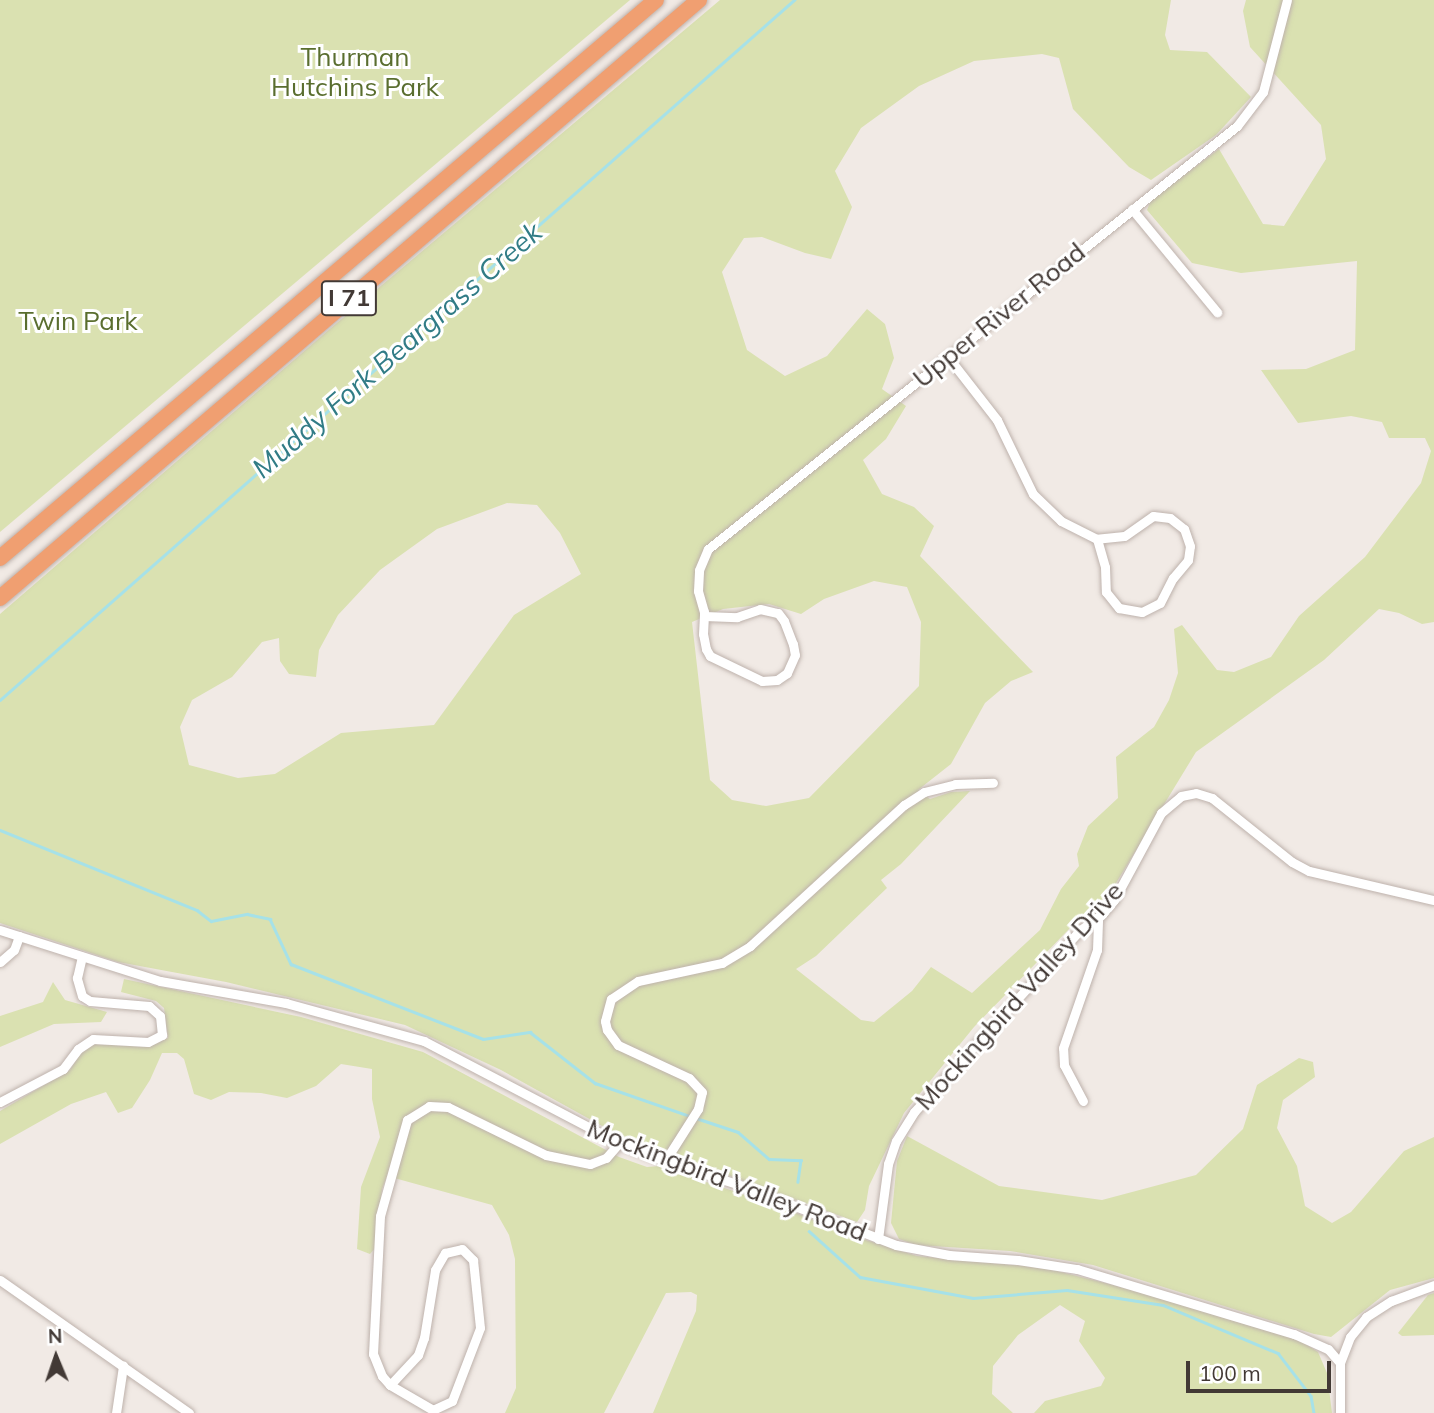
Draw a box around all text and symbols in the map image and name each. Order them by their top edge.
park label: Thurman Hutchins Park [271,41,439,102]
water label: Muddy Fork Beargrass Creek [245,215,549,485]
street label: Upper River Road [907,236,1091,394]
road number: I 71 [319,278,379,318]
park label: Twin Park [18,305,138,337]
street label: Mockingbird Valley Drive [908,876,1130,1116]
street label: Mockingbird Valley Road [583,1112,871,1248]
north arrow [21,1322,91,1392]
text: N [48,1324,63,1348]
scale bar [1189,1346,1334,1390]
text: 100 m [1199,1360,1261,1386]

